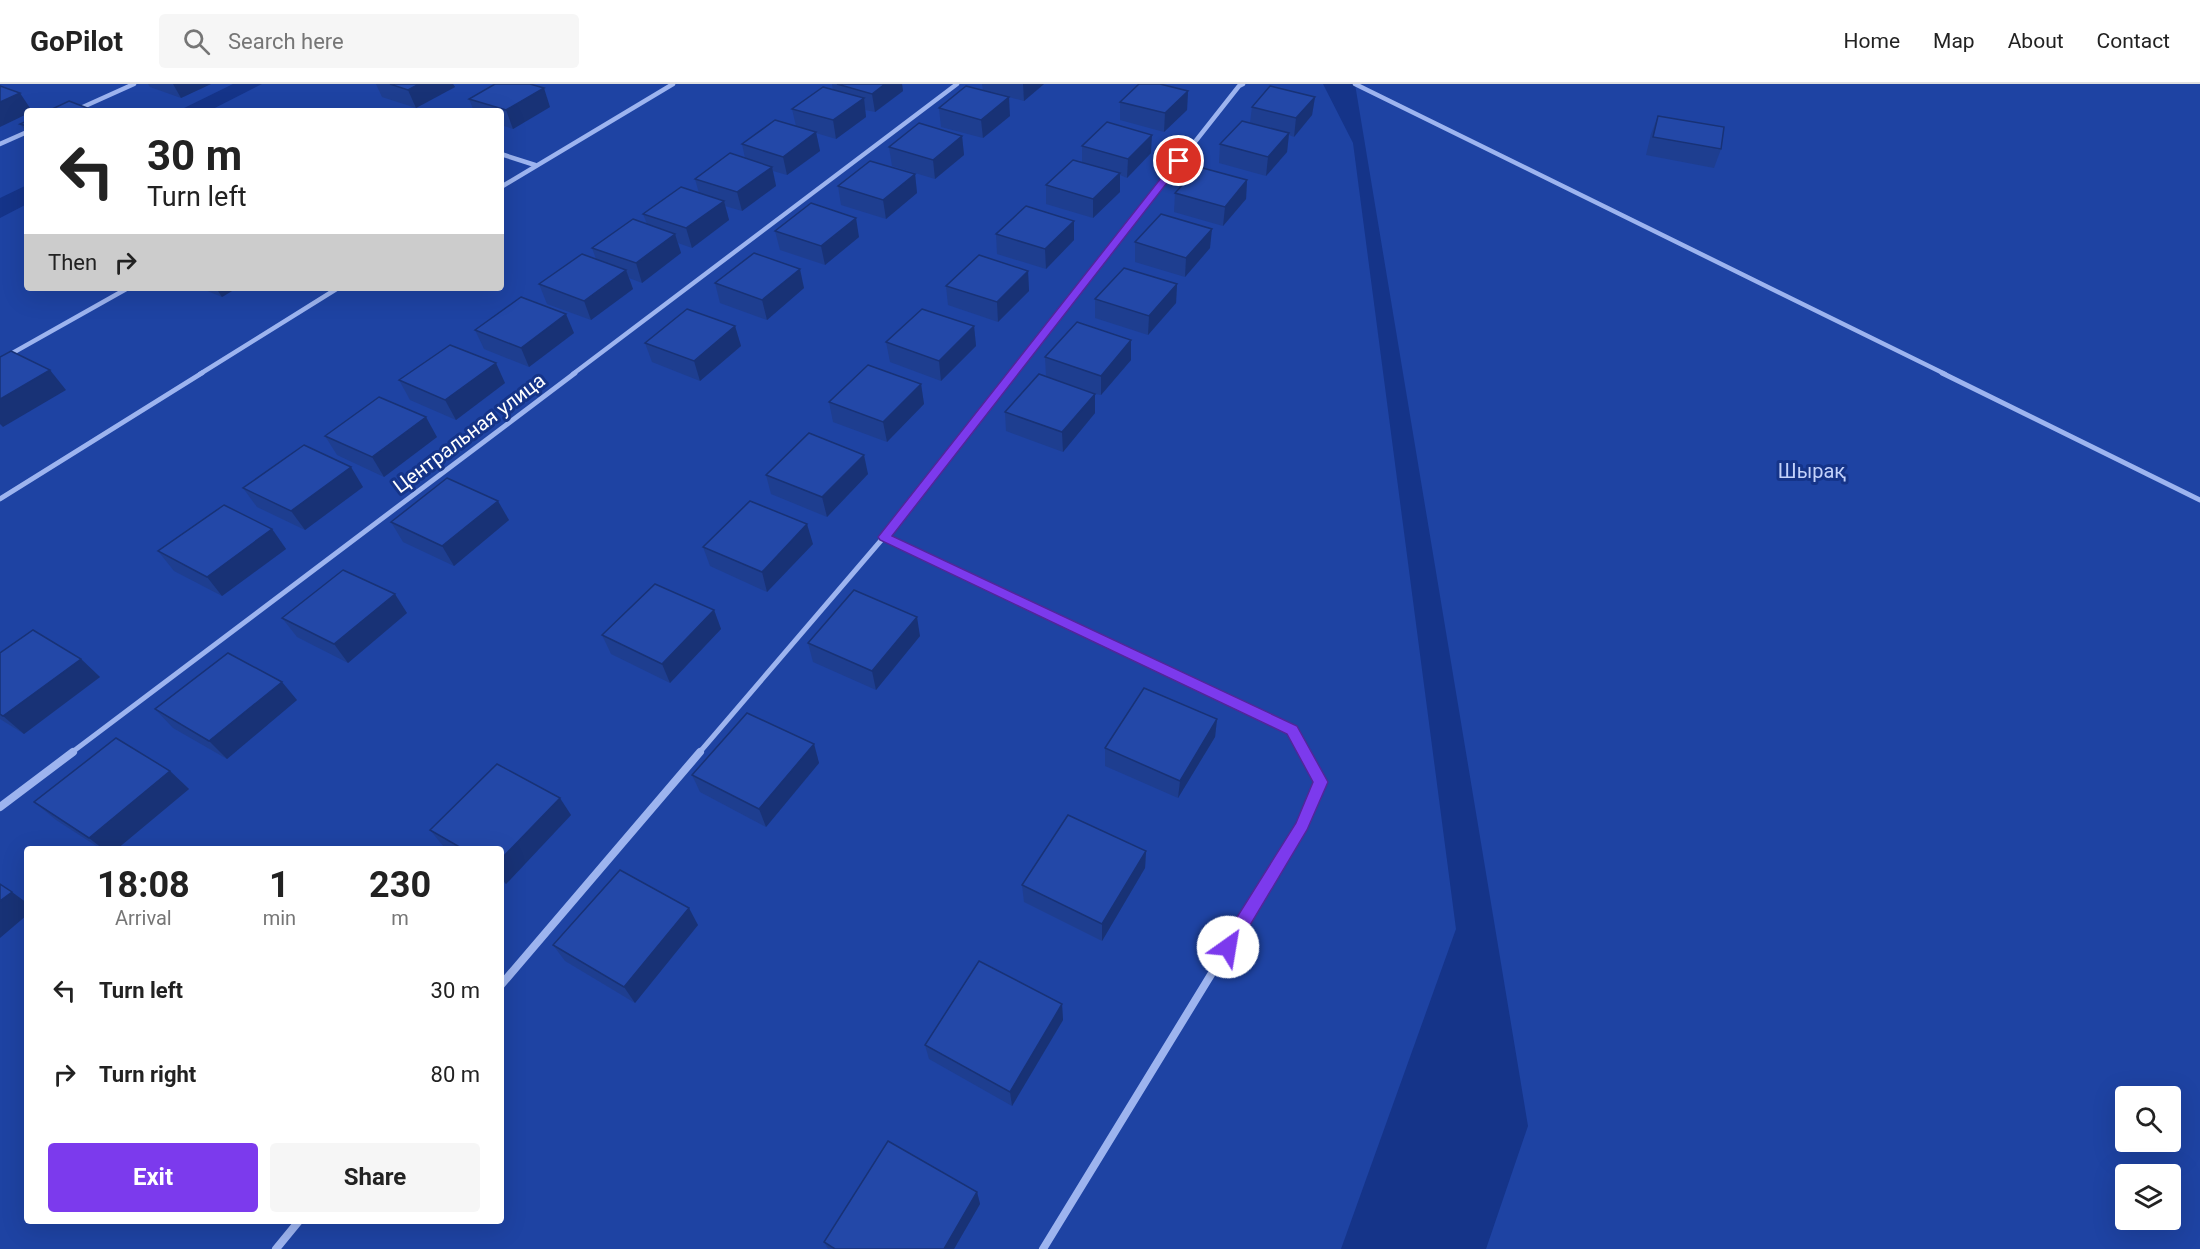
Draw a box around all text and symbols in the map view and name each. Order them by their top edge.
search box [159,14,579,68]
text: GoPilot [30,25,123,58]
icon: search [180,25,213,58]
text: Search here [228,29,344,54]
text: Home [1844,29,1900,53]
text: Map [1933,29,1975,53]
text: About [2008,29,2064,53]
text: Contact [2097,29,2170,53]
text: 30 m [147,131,242,180]
icon: left [48,132,126,210]
pin [1153,135,1204,186]
icon: arrive [1162,144,1195,177]
text: Turn left [147,181,247,213]
icon: right [109,246,142,279]
text: Then [48,250,97,275]
street label: Центральная улица [388,368,550,498]
park label: Шырақ [1778,459,1846,483]
text: 18:08 [97,864,190,906]
text: 1 [269,864,290,906]
text: 230 [369,864,431,906]
text: Arrival [115,906,172,930]
text: min [263,906,296,930]
text: m [391,906,409,930]
position arrow [1196,915,1260,979]
icon: left [48,974,81,1007]
text: Turn left [99,978,183,1003]
text: 30 m [431,978,480,1003]
icon: right [48,1058,81,1091]
text: Turn right [99,1062,196,1087]
text: 80 m [431,1062,480,1087]
map controls [2115,1086,2181,1230]
button: search [2115,1086,2181,1152]
button: Exit [48,1143,258,1212]
button: Share [270,1143,480,1212]
button: layers [2115,1164,2181,1230]

